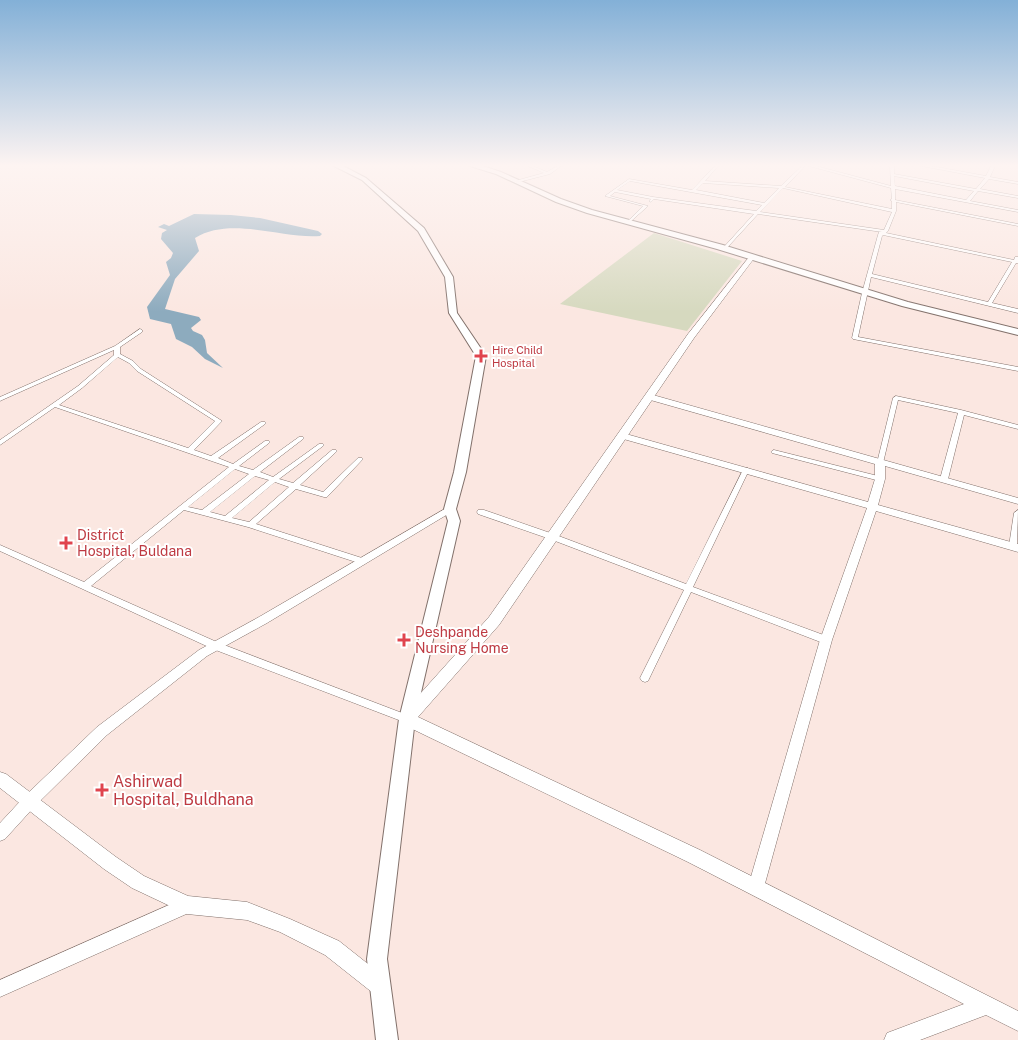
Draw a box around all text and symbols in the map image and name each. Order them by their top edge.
place label: Hire Child Hospital [492,344,543,369]
marker: Hire Child Hospital [474,349,488,363]
place label: District Hospital, Buldana [77,527,192,559]
marker: District Hospital, Buldana [59,536,73,550]
place label: Deshpande Nursing Home [415,624,509,656]
marker: Deshpande Nursing Home [397,633,411,647]
place label: Ashirwad Hospital, Buldhana [113,772,254,809]
marker: Ashirwad Hospital, Buldhana [95,783,109,797]

